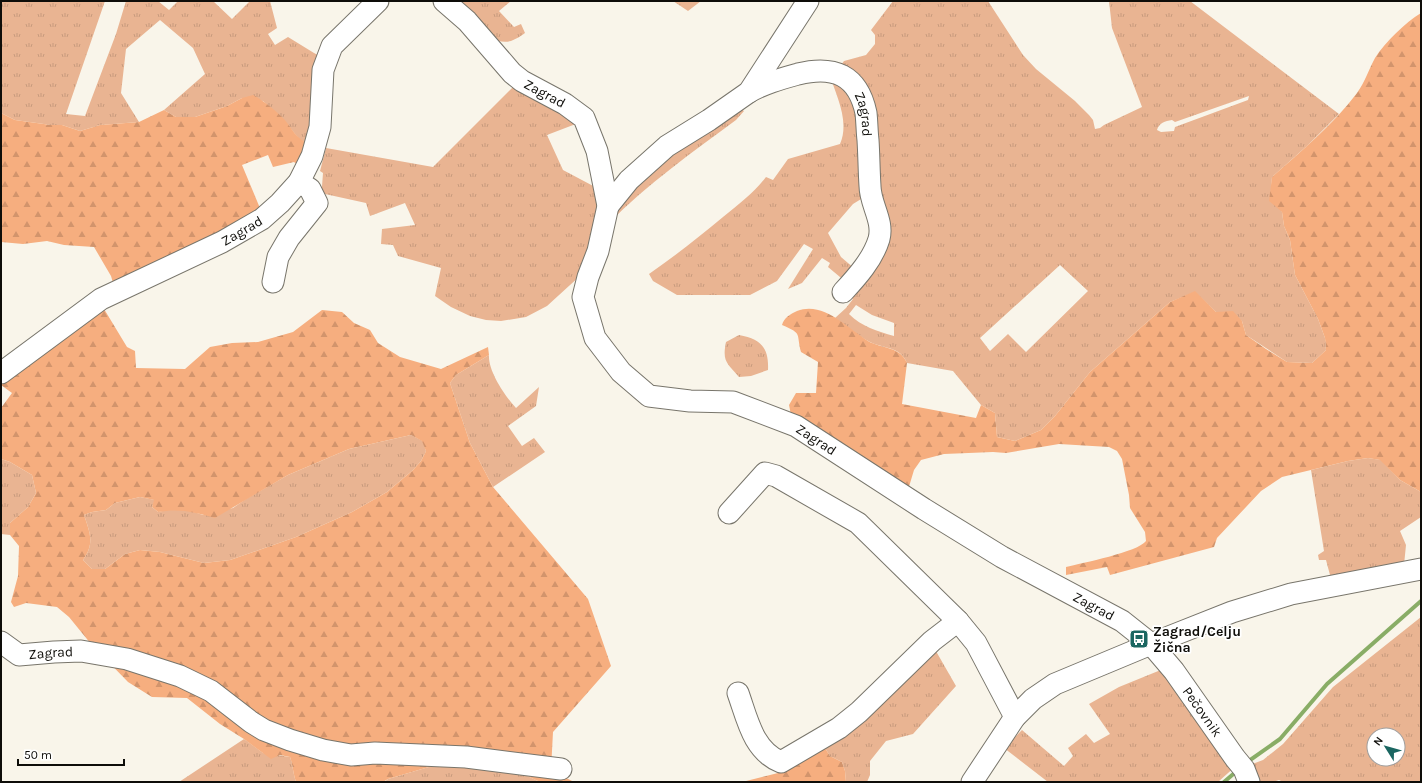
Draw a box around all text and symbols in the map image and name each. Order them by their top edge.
street label: Zagrad [521,75,569,111]
street label: Zagrad [851,89,876,137]
street label: Zagrad [218,212,266,249]
street label: Zagrad [793,420,840,459]
street label: Zagrad [1070,588,1118,624]
place label: Zagrad/Celju Žična [1153,623,1241,656]
bus stop icon: Zagrad/Celju Žična [1128,628,1150,650]
street label: Zagrad [28,643,73,663]
street label: Pečovnik [1179,683,1226,740]
north arrow [1366,727,1406,767]
text: N [1371,734,1386,748]
scale bar [18,741,124,767]
text: 50 m [24,748,52,762]

